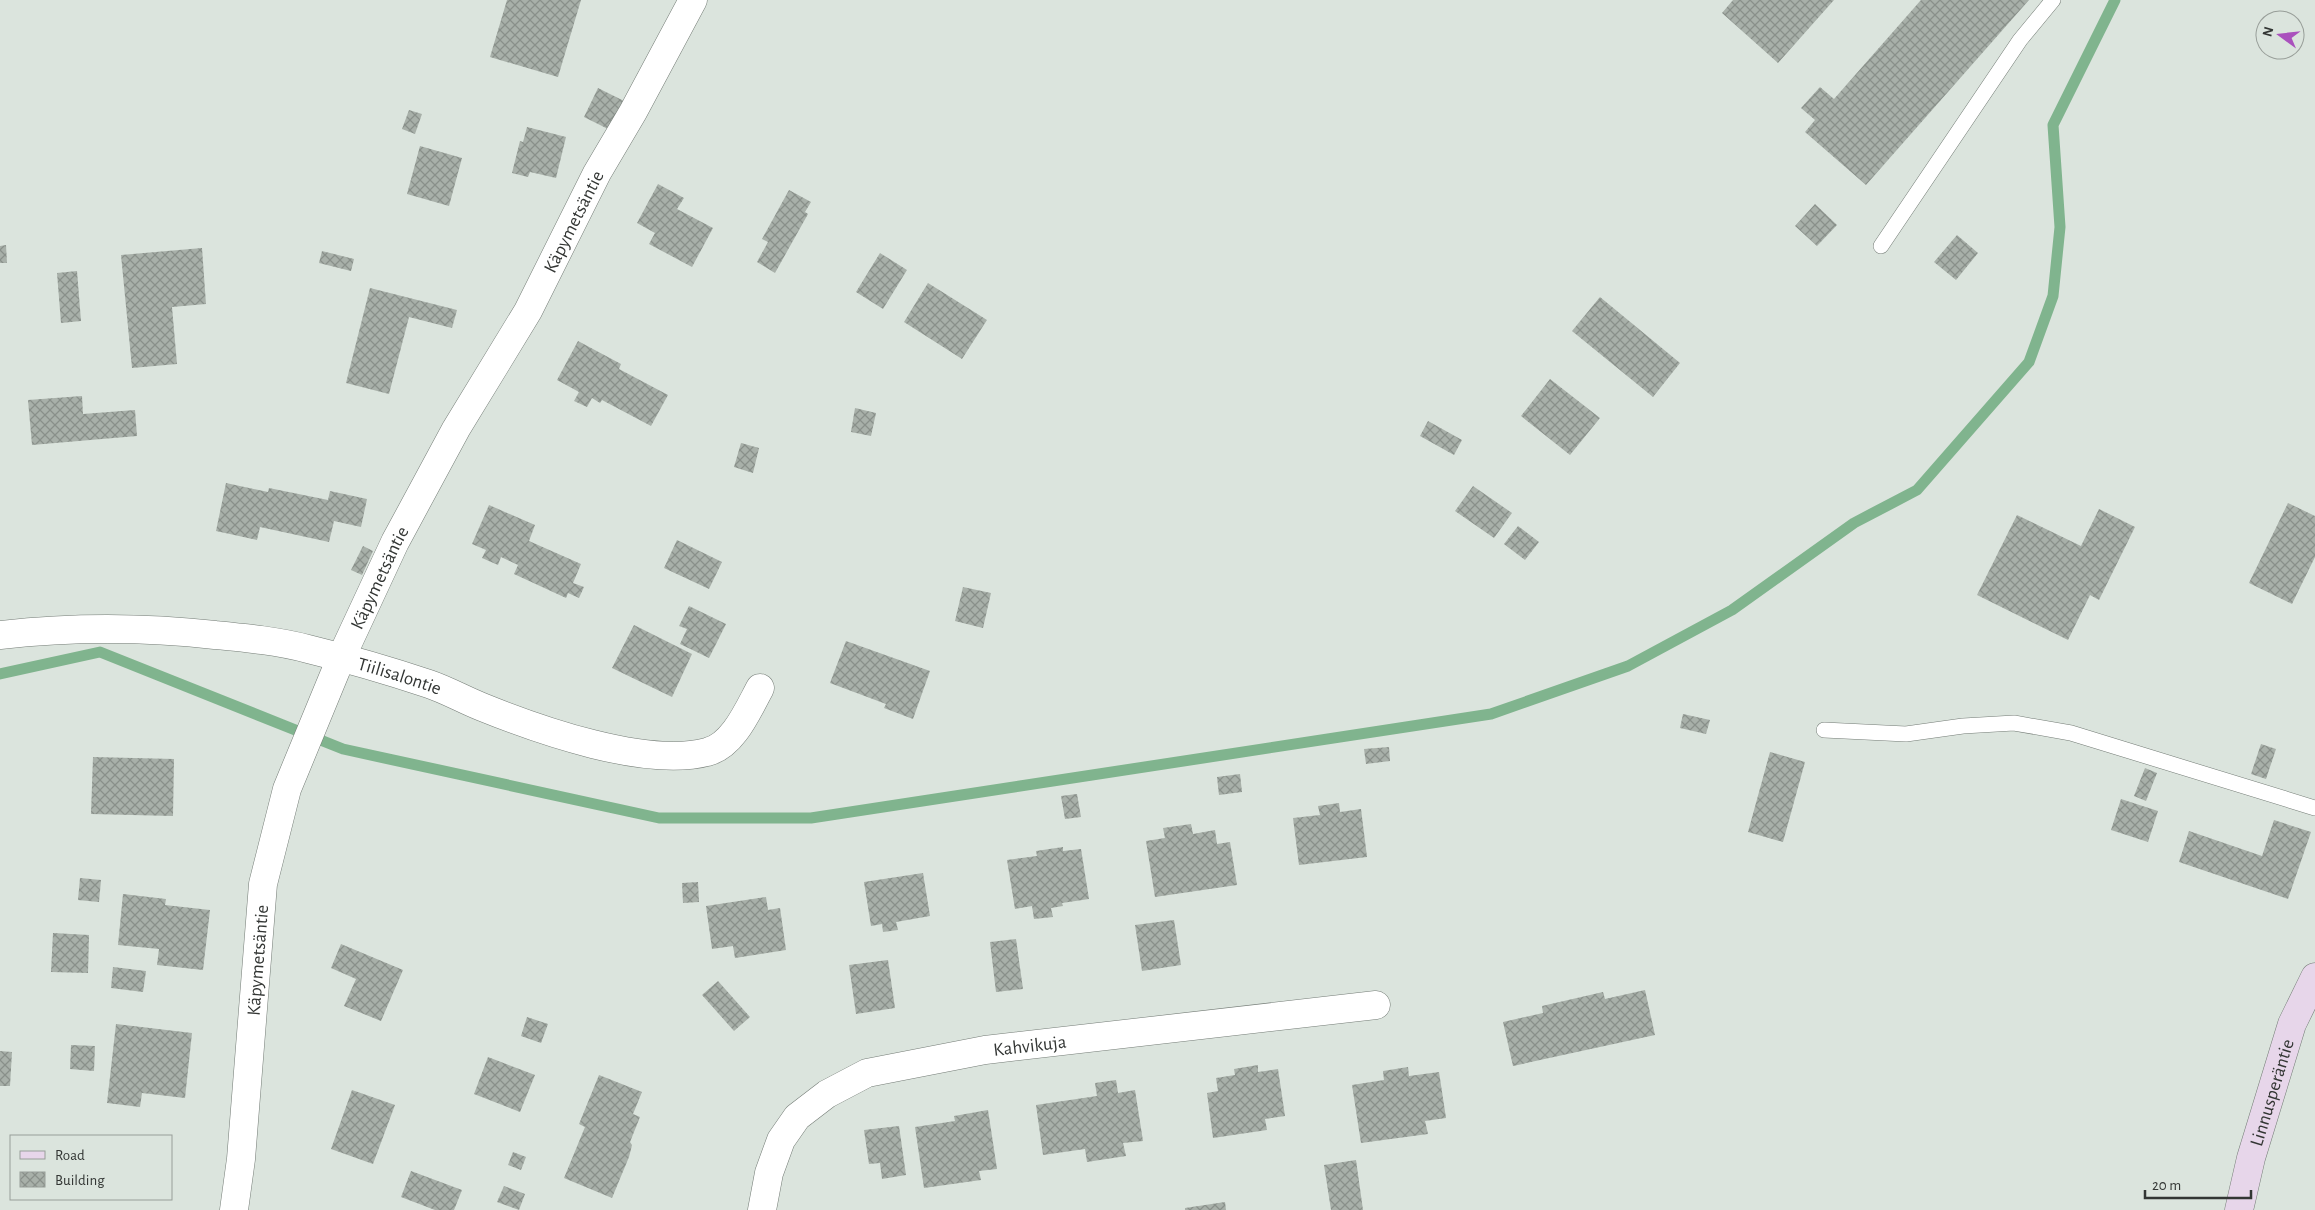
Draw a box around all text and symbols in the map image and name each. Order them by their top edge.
north arrow [2255,10,2305,60]
text: N [2260,25,2276,38]
street label: Käpymetsäntie [541,168,608,276]
street label: Käpymetsäntie [348,523,413,632]
street label: Tiilisalontie [355,655,444,699]
street label: Käpymetsäntie [244,904,272,1017]
street label: Kahvikuja [992,1033,1068,1060]
street label: Linnusperäntie [2247,1037,2298,1149]
legend [10,1135,172,1200]
text: Road [55,1148,85,1163]
scale bar [2145,1168,2251,1200]
text: Building [55,1173,105,1188]
text: 20 m [2152,1178,2181,1193]

